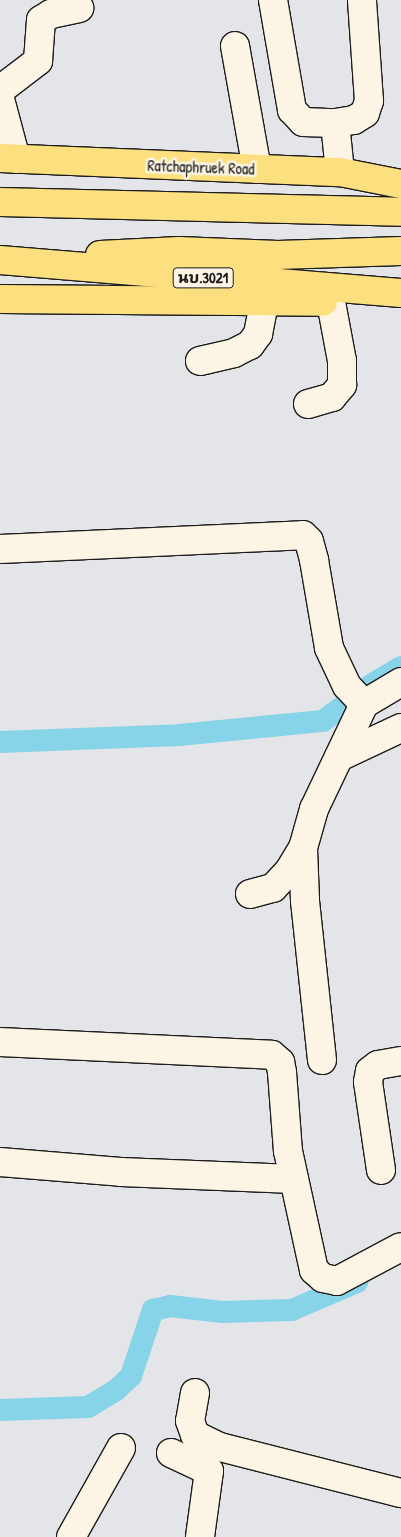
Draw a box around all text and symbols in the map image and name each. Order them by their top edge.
street label: Ratchaphruek Road [147,156,255,178]
road number: นบ.3021 [172,266,234,290]

